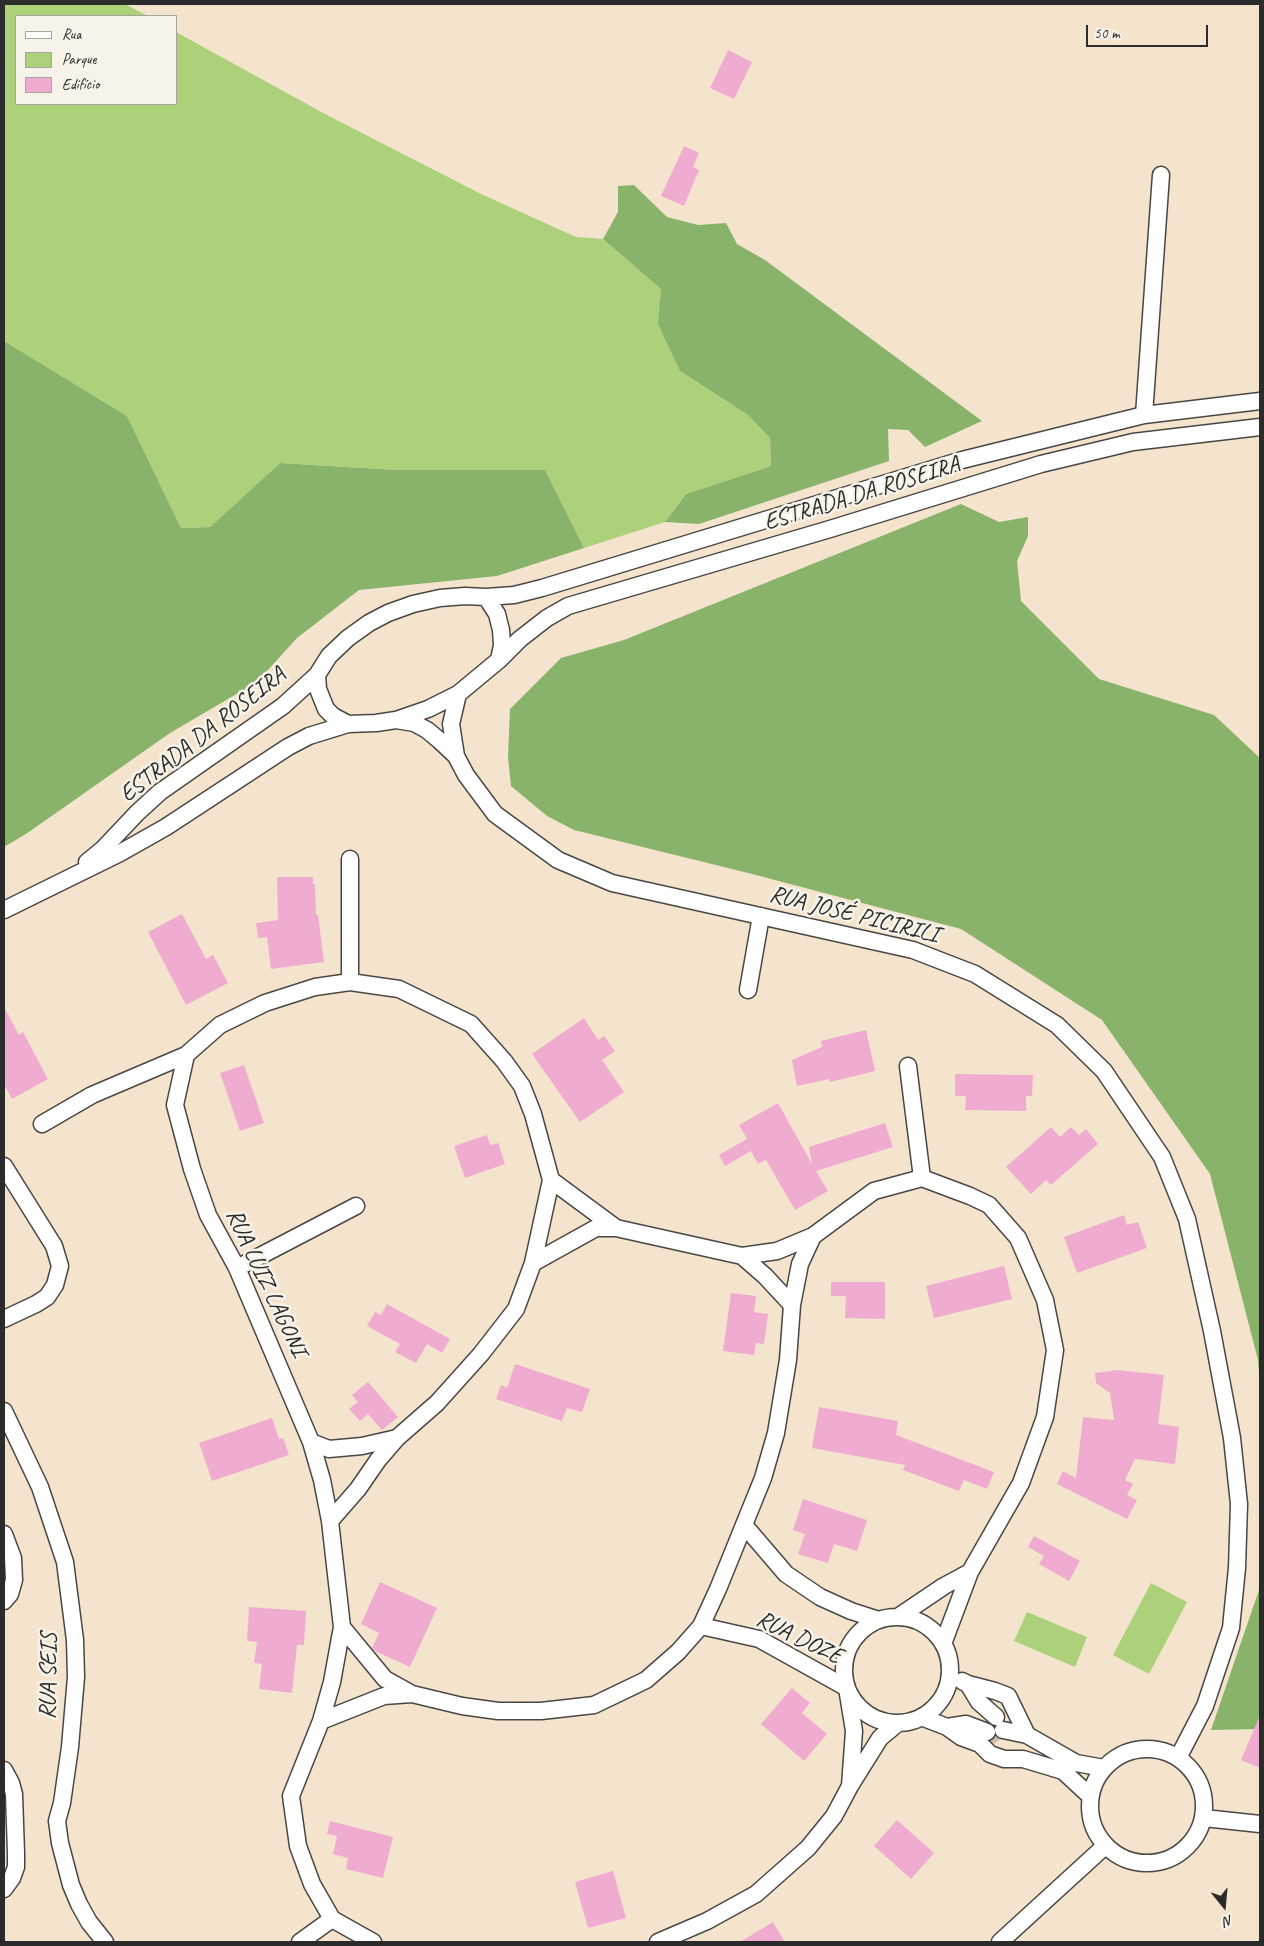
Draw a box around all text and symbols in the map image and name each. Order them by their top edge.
legend [15,15,178,105]
scale bar [1089,15,1212,47]
text: 50 m [1094,24,1120,43]
text: Rua [62,25,81,44]
text: Parque [62,50,96,69]
text: Edifício [62,75,99,94]
street label: ESTRADA DA ROSEIRA [761,451,963,537]
street label: ESTRADA DA ROSEIRA [114,661,292,809]
street label: RUA JOSÉ PICIRILI [766,880,942,950]
street label: RUA LUIZ LAGONI [219,1205,313,1361]
street label: RUA DOZE [751,1605,847,1671]
street label: RUA SEIS [34,1632,64,1720]
north arrow [1199,1881,1249,1931]
text: N [1222,1911,1235,1930]

